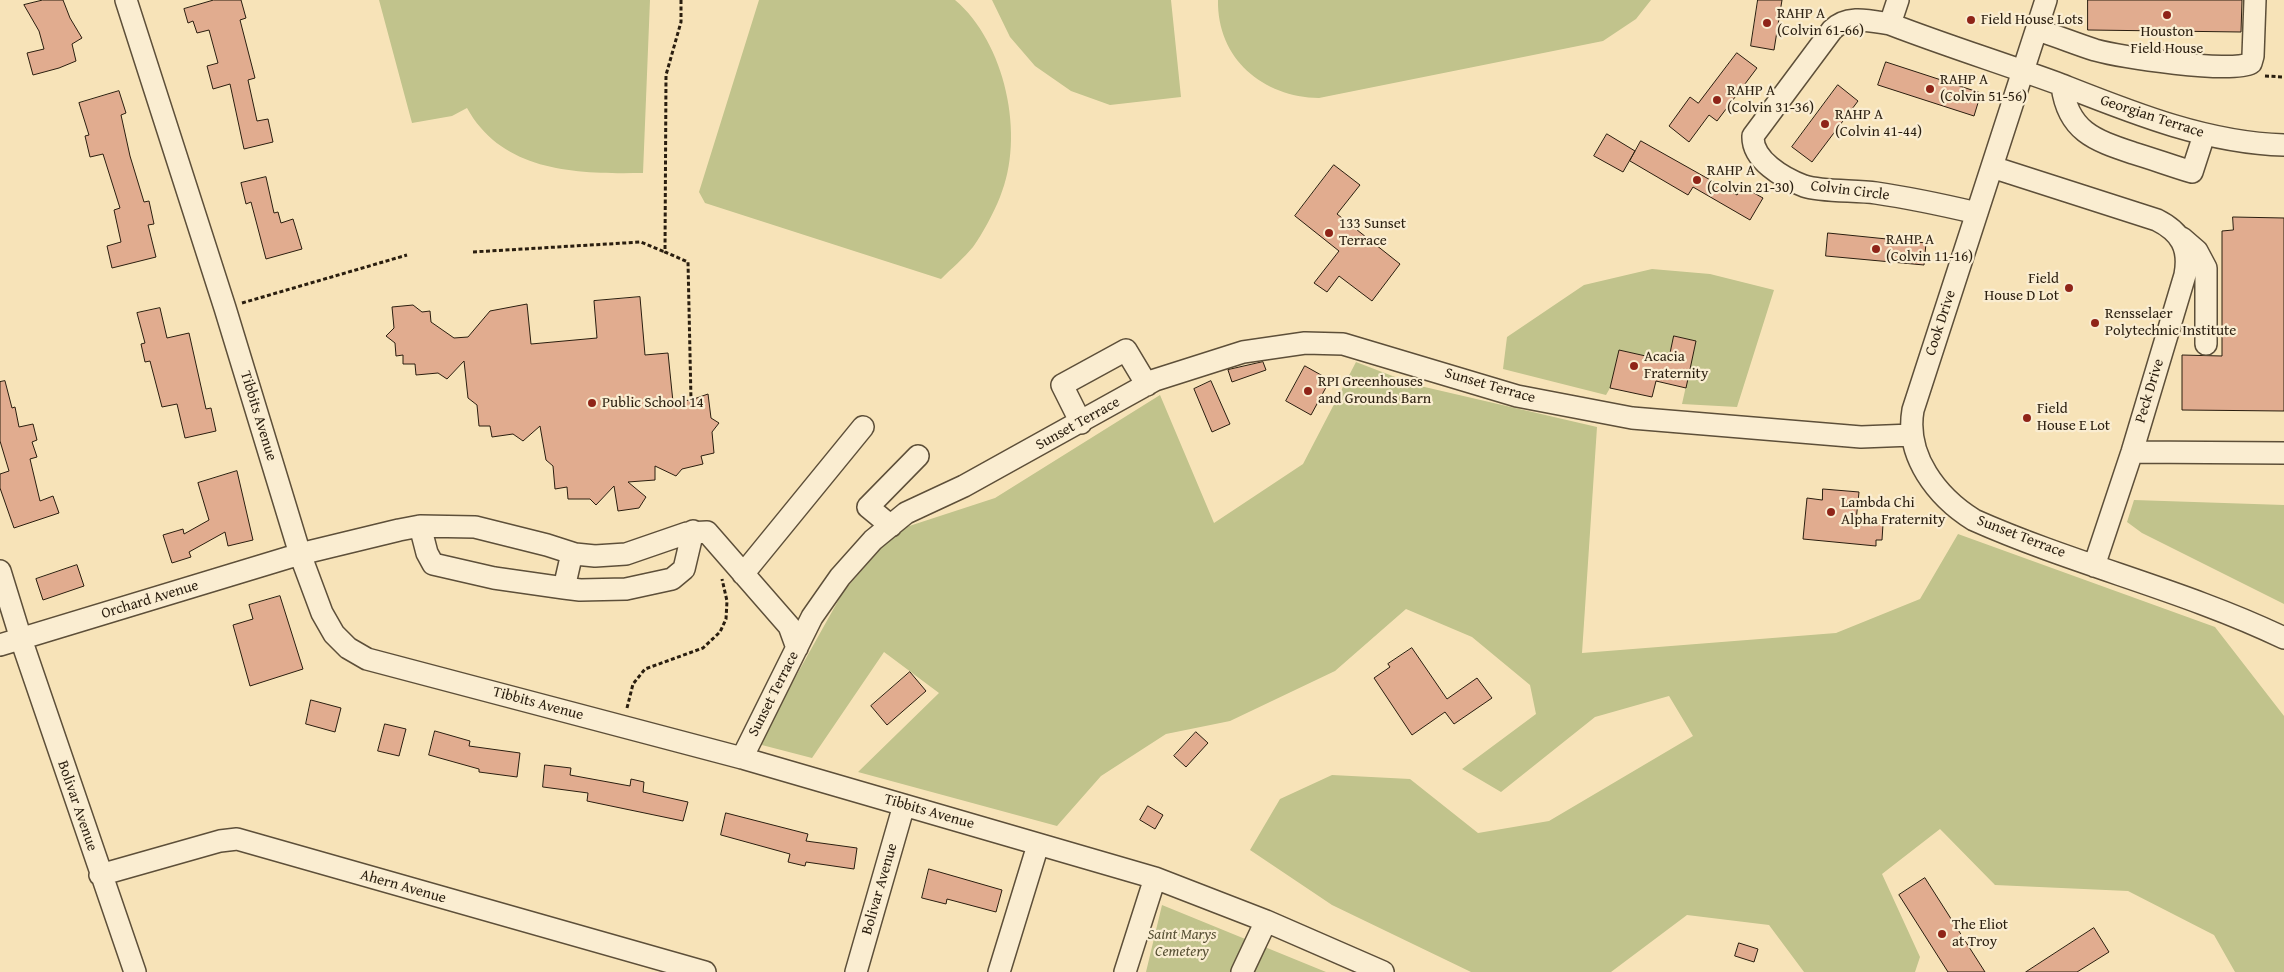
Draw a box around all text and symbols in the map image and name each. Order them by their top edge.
place label: RAHP A (Colvin 61-66) [1777,5,1864,40]
marker: Houston Field House [2161,9,2173,21]
place label: Field House Lots [1981,11,2083,29]
marker: Field House Lots [1965,14,1977,26]
marker: RAHP A (Colvin 61-66) [1761,17,1773,29]
place label: Houston Field House [2131,23,2203,58]
place label: RAHP A (Colvin 51-56) [1940,71,2027,106]
place label: RAHP A (Colvin 31-36) [1727,82,1814,117]
marker: RAHP A (Colvin 51-56) [1924,83,1936,95]
street label: Georgian Terrace [2098,92,2206,142]
marker: RAHP A (Colvin 31-36) [1711,94,1723,106]
place label: RAHP A (Colvin 41-44) [1835,106,1922,141]
marker: RAHP A (Colvin 41-44) [1819,118,1831,130]
place label: RAHP A (Colvin 21-30) [1707,162,1794,197]
marker: RAHP A (Colvin 21-30) [1691,174,1703,186]
street label: Colvin Circle [1809,177,1891,205]
place label: 133 Sunset Terrace [1339,215,1406,250]
marker: 133 Sunset Terrace [1323,227,1335,239]
place label: RAHP A (Colvin 11-16) [1886,231,1973,266]
marker: RAHP A (Colvin 11-16) [1870,243,1882,255]
place label: Field House D Lot [1984,270,2059,305]
marker: Field House D Lot [2063,282,2075,294]
street label: Cook Drive [1922,288,1960,358]
place label: Rensselaer Polytechnic Institute [2105,305,2236,340]
marker: Rensselaer Polytechnic Institute [2089,317,2101,329]
place label: Acacia Fraternity [1644,348,1708,383]
street label: Peck Drive [2132,357,2168,425]
marker: Acacia Fraternity [1628,360,1640,372]
street label: Sunset Terrace [1443,364,1537,408]
street label: Tibbits Avenue [236,369,280,463]
place label: RPI Greenhouses and Grounds Barn [1318,373,1431,408]
marker: RPI Greenhouses and Grounds Barn [1302,385,1314,397]
place label: Public School 14 [602,394,704,412]
street label: Sunset Terrace [1033,394,1123,454]
marker: Public School 14 [586,397,598,409]
place label: Field House E Lot [2037,400,2110,435]
marker: Field House E Lot [2021,412,2033,424]
place label: Lambda Chi Alpha Fraternity [1841,494,1946,529]
marker: Lambda Chi Alpha Fraternity [1825,506,1837,518]
street label: Sunset Terrace [1974,512,2068,562]
street label: Orchard Avenue [99,577,201,623]
street label: Sunset Terrace [745,648,803,740]
street label: Tibbits Avenue [491,683,585,725]
street label: Bolivar Avenue [53,758,101,854]
street label: Tibbits Avenue [882,791,976,833]
street label: Bolivar Avenue [858,841,902,937]
street label: Ahern Avenue [358,866,448,908]
place label: The Eliot at Troy [1952,916,2008,951]
park label: Saint Marys Cemetery [1148,926,1216,961]
marker: The Eliot at Troy [1936,928,1948,940]

